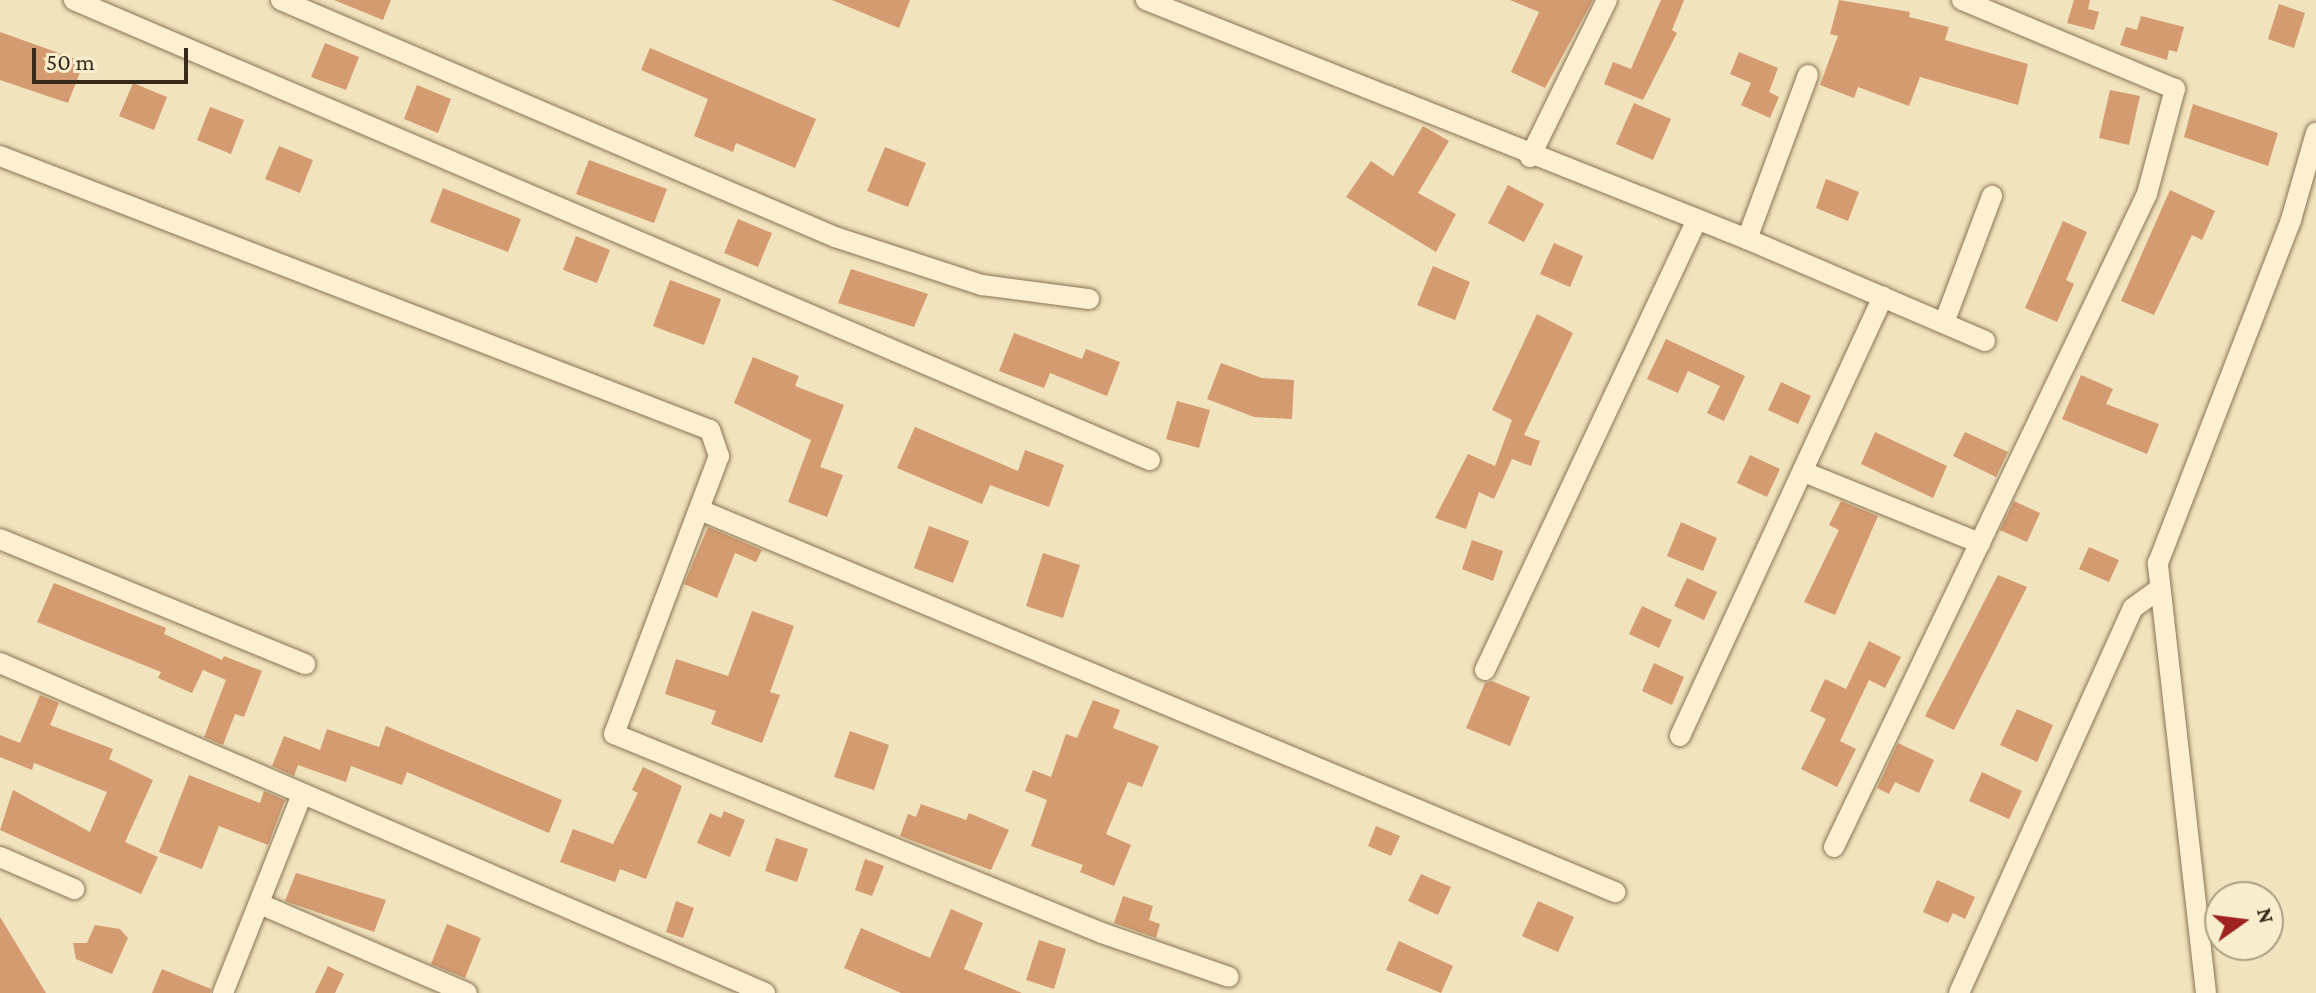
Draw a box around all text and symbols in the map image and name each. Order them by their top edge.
scale bar [36,32,192,82]
text: 50 m [46,48,95,75]
north arrow [2204,881,2284,961]
text: N [2252,905,2280,926]

